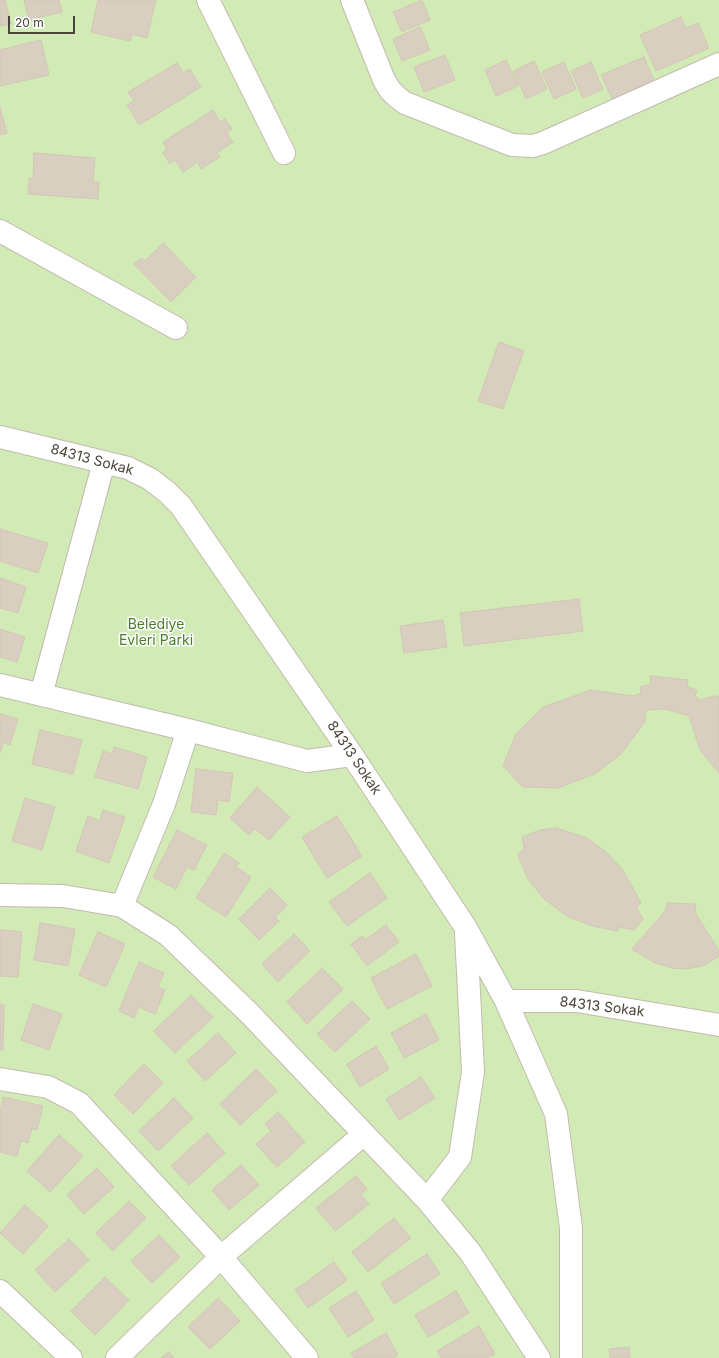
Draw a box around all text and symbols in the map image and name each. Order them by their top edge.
scale bar [10,8,77,34]
text: 20 m [15,15,44,30]
street label: 84313 Sokak [49,441,135,479]
park label: Belediye Evleri Parki [119,617,193,650]
street label: 84313 Sokak [323,718,385,798]
street label: 84313 Sokak [559,993,645,1021]

